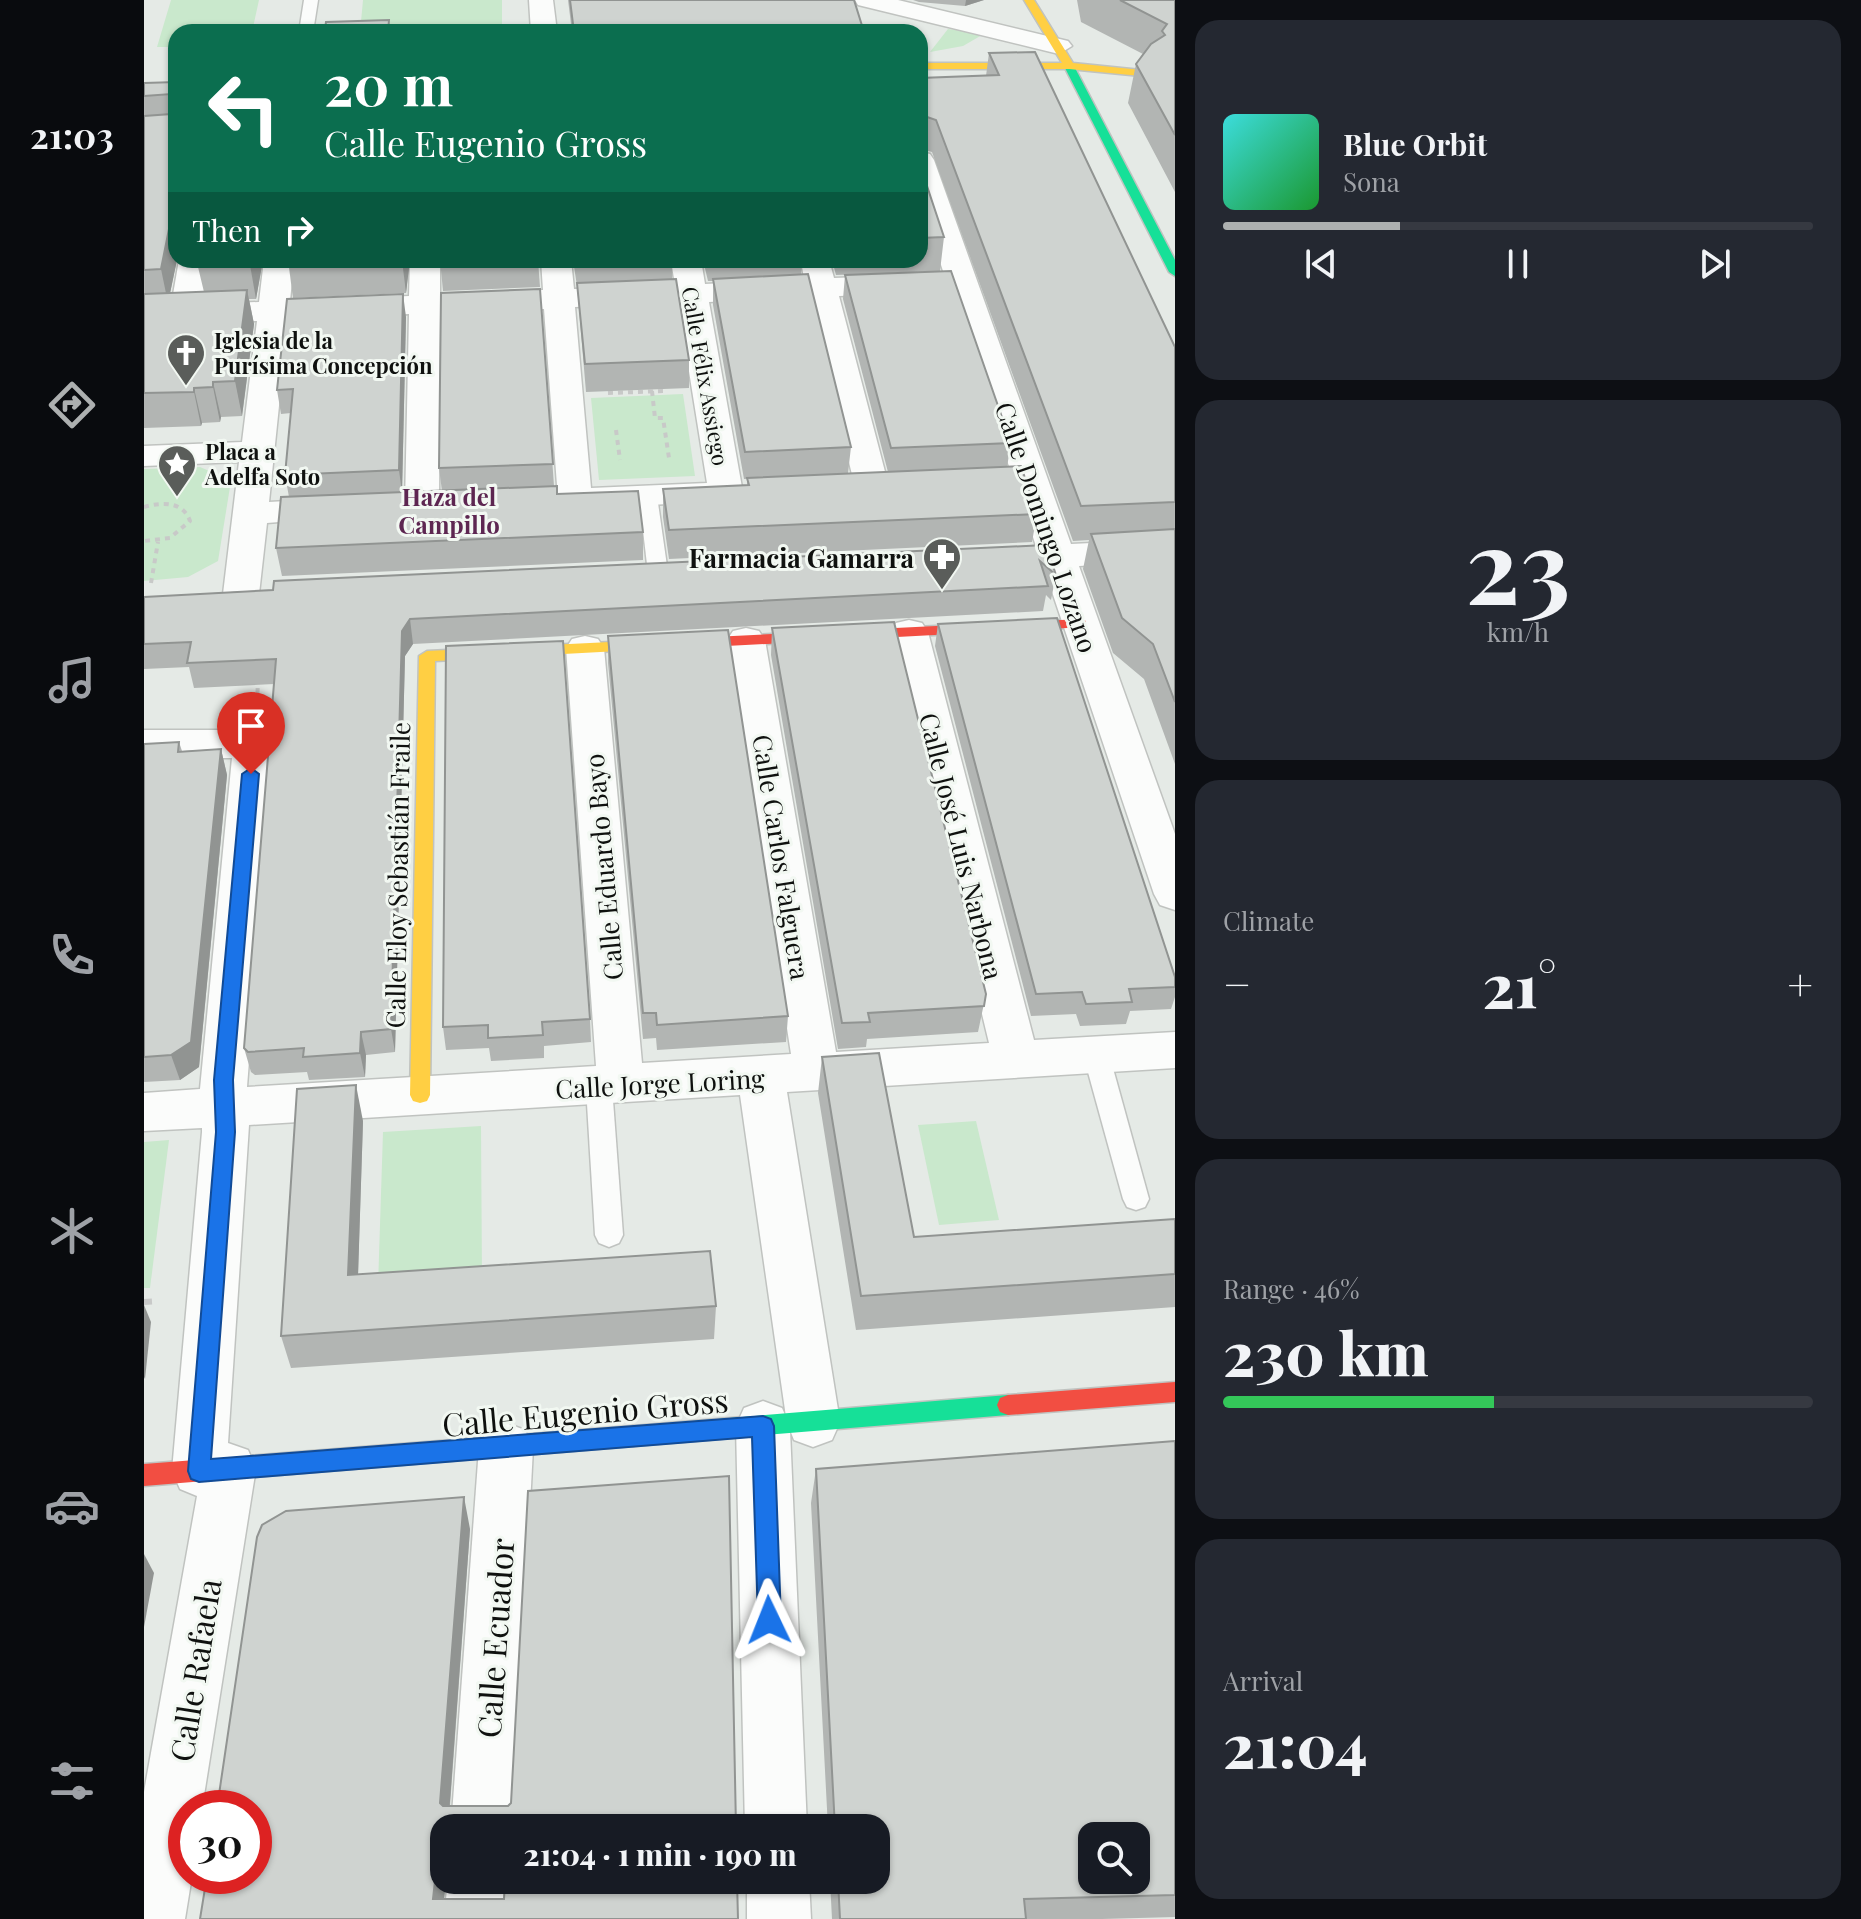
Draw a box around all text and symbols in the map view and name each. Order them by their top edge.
text: 20 m [324,46,453,121]
icon: left [192,56,296,160]
text: 21:03 [30,110,114,158]
text: Calle Eugenio Gross [324,118,647,166]
text: Blue Orbit [1343,124,1487,164]
text: Sona [1343,164,1400,199]
icon: right [277,208,321,252]
text: Then [192,210,261,250]
icon: previous [1299,242,1343,286]
icon: pause [1496,242,1540,286]
icon: next [1693,242,1737,286]
street label: Calle Félix Assiego [675,284,737,468]
place label: Iglesia de la Purísima Concepción [214,325,433,380]
church icon: Iglesia de la Purísima Concepción [165,332,207,387]
icon: directions [44,377,100,433]
street label: Calle Domingo Lozano [988,397,1106,657]
place label: Placa a Adelfa Soto [204,436,320,491]
place icon: Placa a Adelfa Soto [156,443,198,498]
district label: Haza del Campillo [398,480,500,540]
text: 23 [1465,492,1571,631]
pharmacy icon: Farmacia Gamarra [921,536,963,591]
place label: Farmacia Gamarra [689,540,915,575]
text: km/h [1487,614,1549,649]
icon: music [44,652,100,708]
pin [217,692,285,774]
icon: arrive [229,704,273,748]
street label: Calle José Luis Narbona [912,709,1012,983]
street label: Calle Eloy Sebastián Fraile [377,721,417,1029]
street label: Calle Carlos Falguera [745,732,819,982]
street label: Calle Eduardo Bayo [576,752,630,982]
text: Climate [1223,903,1314,938]
icon: phone [44,927,100,983]
text: 21° [1483,943,1556,1023]
text: − [1223,953,1251,1012]
text: + [1787,953,1813,1012]
street label: Calle Jorge Loring [554,1060,766,1106]
icon: climate [44,1203,100,1259]
text: Range · 46% [1223,1271,1360,1306]
text: 230 km [1223,1311,1429,1391]
street label: Calle Eugenio Gross [440,1377,730,1445]
icon: car [44,1478,100,1534]
street label: Calle Ecuador [466,1537,522,1739]
street label: Calle Rafaela [158,1575,230,1765]
position arrow [727,1578,811,1662]
text: Arrival [1223,1663,1303,1698]
text: 21:04 [1223,1703,1368,1783]
icon: filters [44,1753,100,1809]
speed limit sign: 30 [168,1790,272,1894]
map controls [1078,1822,1150,1894]
button: search [1078,1822,1150,1894]
text: 21:04 · 1 min · 190 m [524,1834,796,1874]

